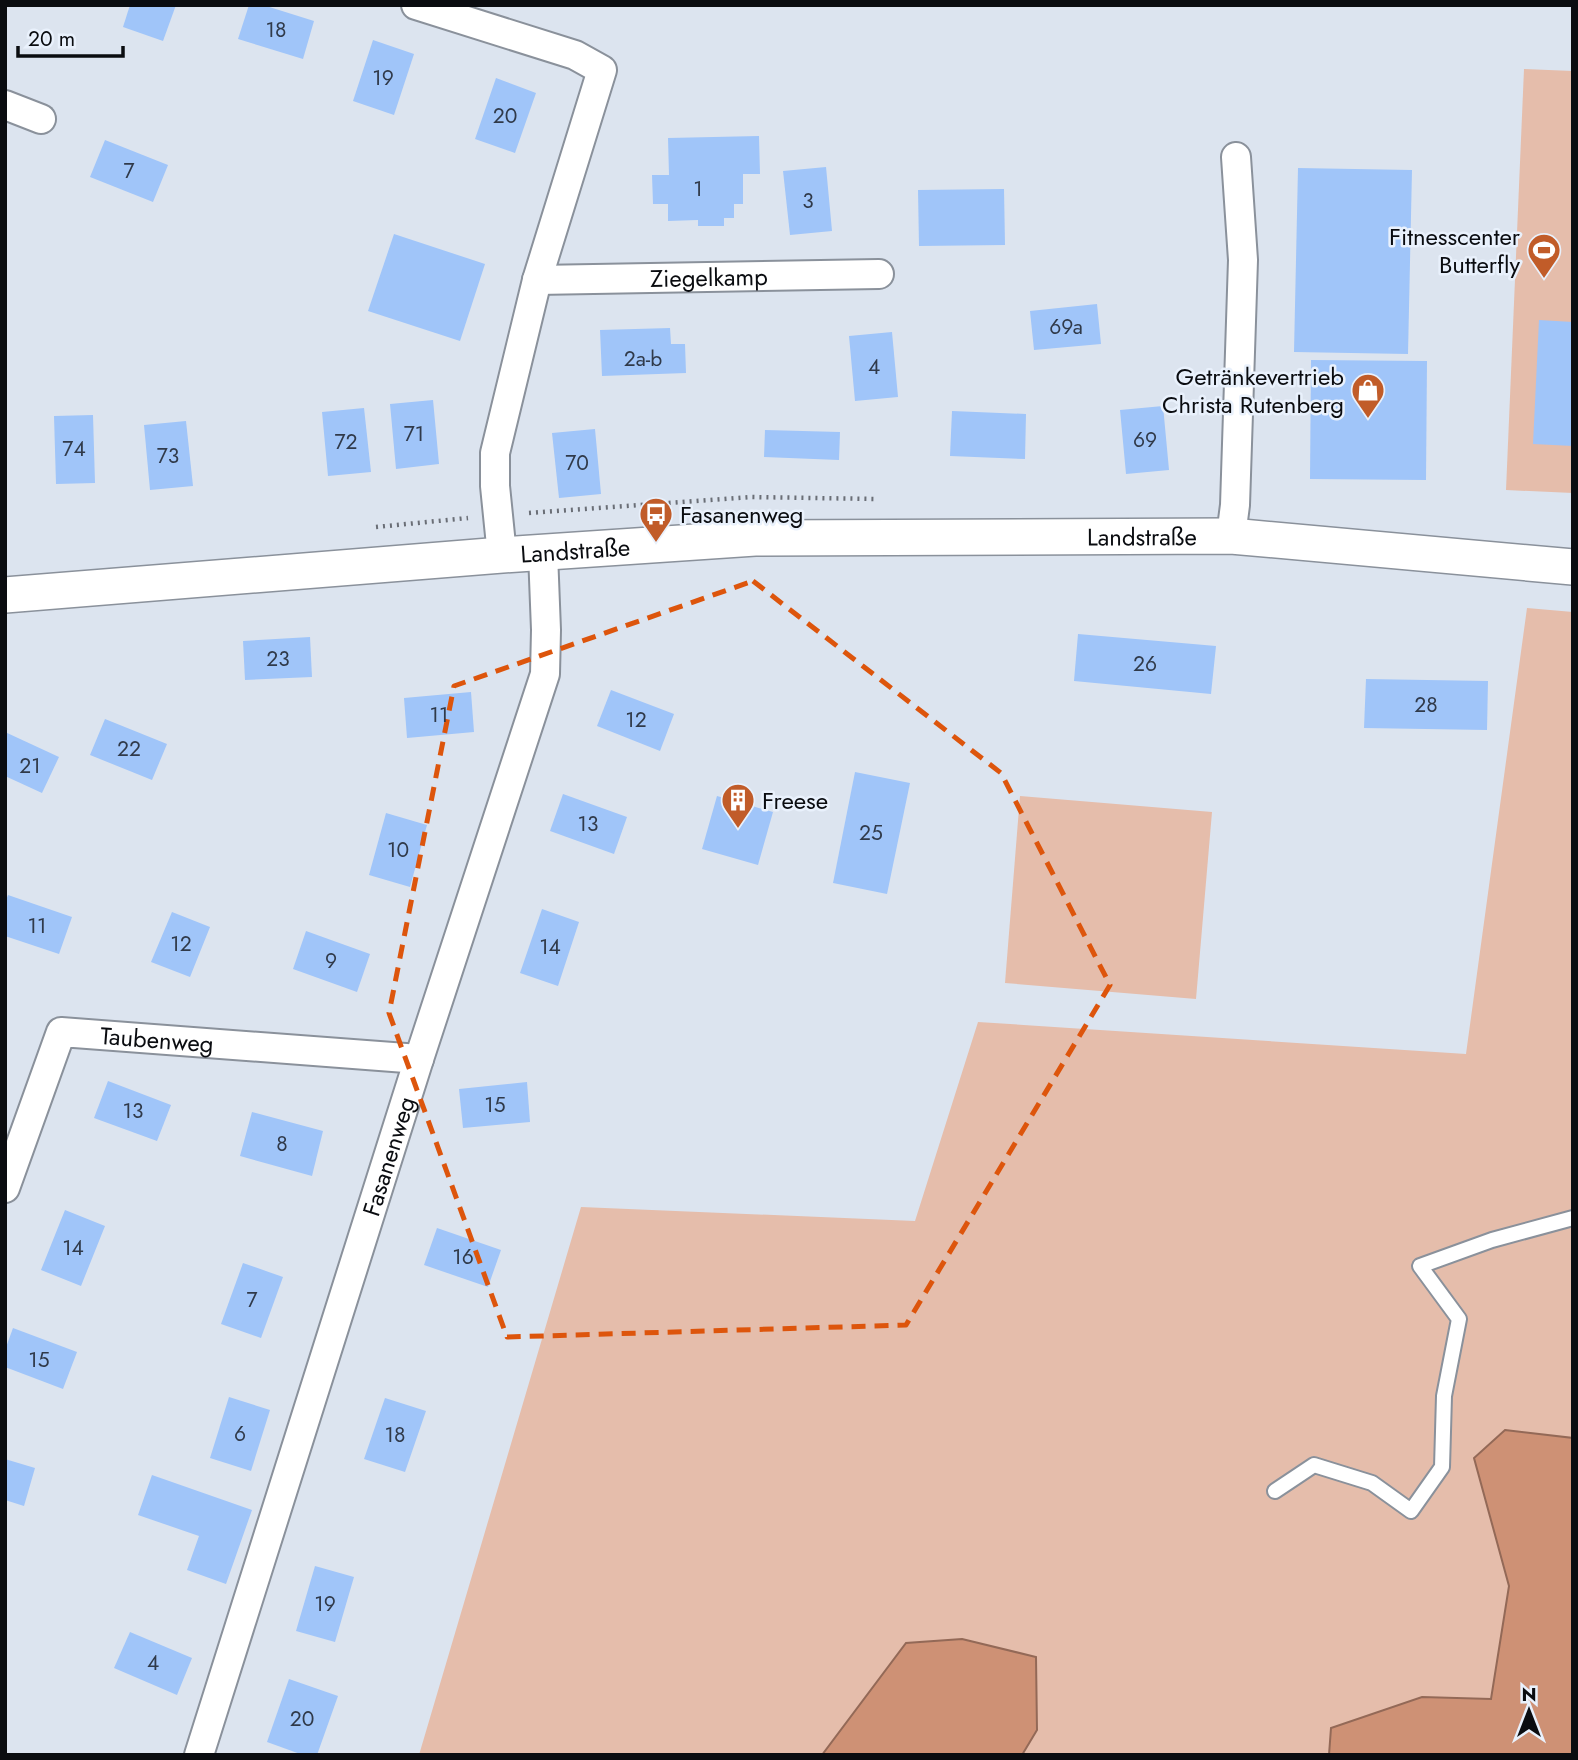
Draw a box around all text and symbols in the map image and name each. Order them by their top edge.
scale bar [18,14,122,58]
house number: 18 [266,15,286,45]
text: 20 m [28,24,75,54]
house number: 19 [372,63,394,93]
house number: 20 [493,101,517,131]
house number: 7 [123,156,135,186]
house number: 1 [693,174,703,204]
house number: 3 [802,186,814,216]
place label: Fitnesscenter Butterfly [1389,219,1521,282]
sports icon: Fitnesscenter Butterfly [1525,231,1563,280]
street label: Ziegelkamp [650,258,768,296]
house number: 69a [1049,312,1083,342]
house number: 2a-b [624,344,662,374]
house number: 4 [868,352,880,382]
place label: Getränkevertrieb Christa Rutenberg [1162,359,1344,422]
shop icon: Getränkevertrieb Christa Rutenberg [1349,371,1387,420]
house number: 71 [404,419,424,449]
house number: 69 [1133,425,1157,455]
house number: 72 [335,427,357,457]
house number: 74 [62,434,86,464]
house number: 73 [157,441,179,471]
house number: 70 [565,448,589,478]
bus stop icon: Fasanenweg [637,495,675,544]
place label: Fasanenweg [680,497,803,532]
street label: Landstraße [1087,519,1197,554]
street label: Landstraße [519,529,631,571]
house number: 23 [266,644,290,674]
house number: 26 [1133,649,1157,679]
house number: 28 [1414,690,1438,720]
house number: 11 [430,700,448,730]
house number: 12 [625,705,647,735]
house number: 22 [117,734,141,764]
house number: 21 [19,751,41,781]
building icon: Freese [719,781,757,830]
place label: Freese [762,783,828,818]
house number: 13 [578,809,598,839]
house number: 25 [859,818,883,848]
house number: 10 [387,835,409,865]
house number: 11 [28,911,46,941]
house number: 12 [170,929,192,959]
house number: 14 [539,932,561,962]
house number: 9 [325,946,337,976]
street label: Taubenweg [99,1018,215,1061]
house number: 15 [484,1090,506,1120]
street label: Fasanenweg [353,1092,424,1220]
house number: 13 [123,1096,143,1126]
house number: 8 [276,1129,288,1159]
house number: 14 [62,1233,84,1263]
house number: 16 [452,1242,474,1272]
house number: 7 [246,1285,258,1315]
house number: 15 [28,1345,50,1375]
house number: 6 [234,1419,246,1449]
house number: 18 [385,1420,405,1450]
house number: 19 [314,1589,336,1619]
house number: 4 [147,1648,159,1678]
north arrow [1494,1676,1564,1746]
text: N [1521,1681,1537,1708]
house number: 20 [290,1704,314,1734]

